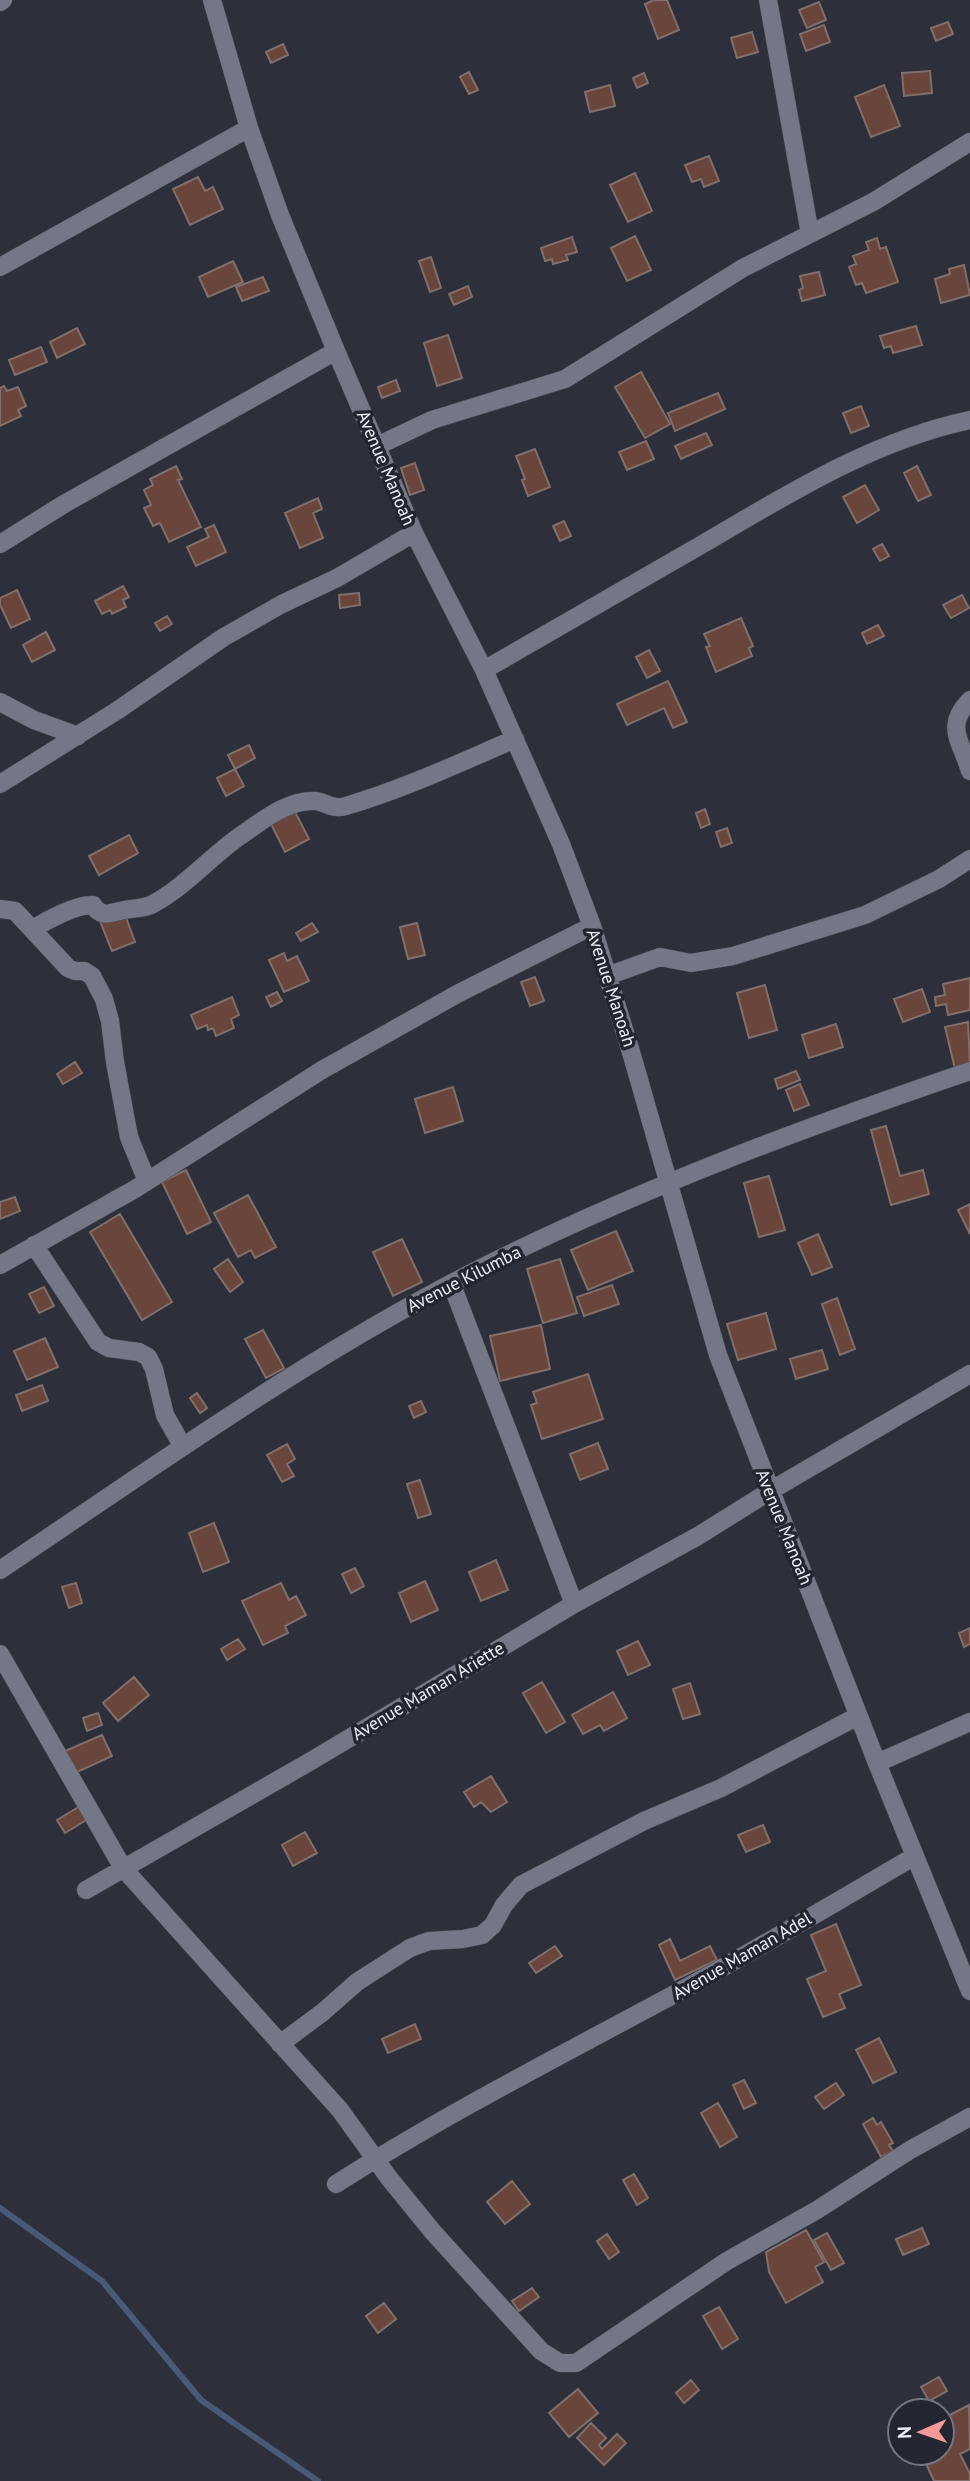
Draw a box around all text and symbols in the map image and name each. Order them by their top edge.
street label: Avenue Manoah [352,407,421,529]
street label: Avenue Manoah [582,926,641,1050]
street label: Avenue Kilumba [403,1240,525,1317]
street label: Avenue Manoah [751,1466,818,1588]
street label: Avenue Maman Ariette [347,1636,508,1745]
street label: Avenue Maman Adel [668,1906,816,2005]
north arrow [886,2397,956,2467]
text: N [892,2426,916,2439]

